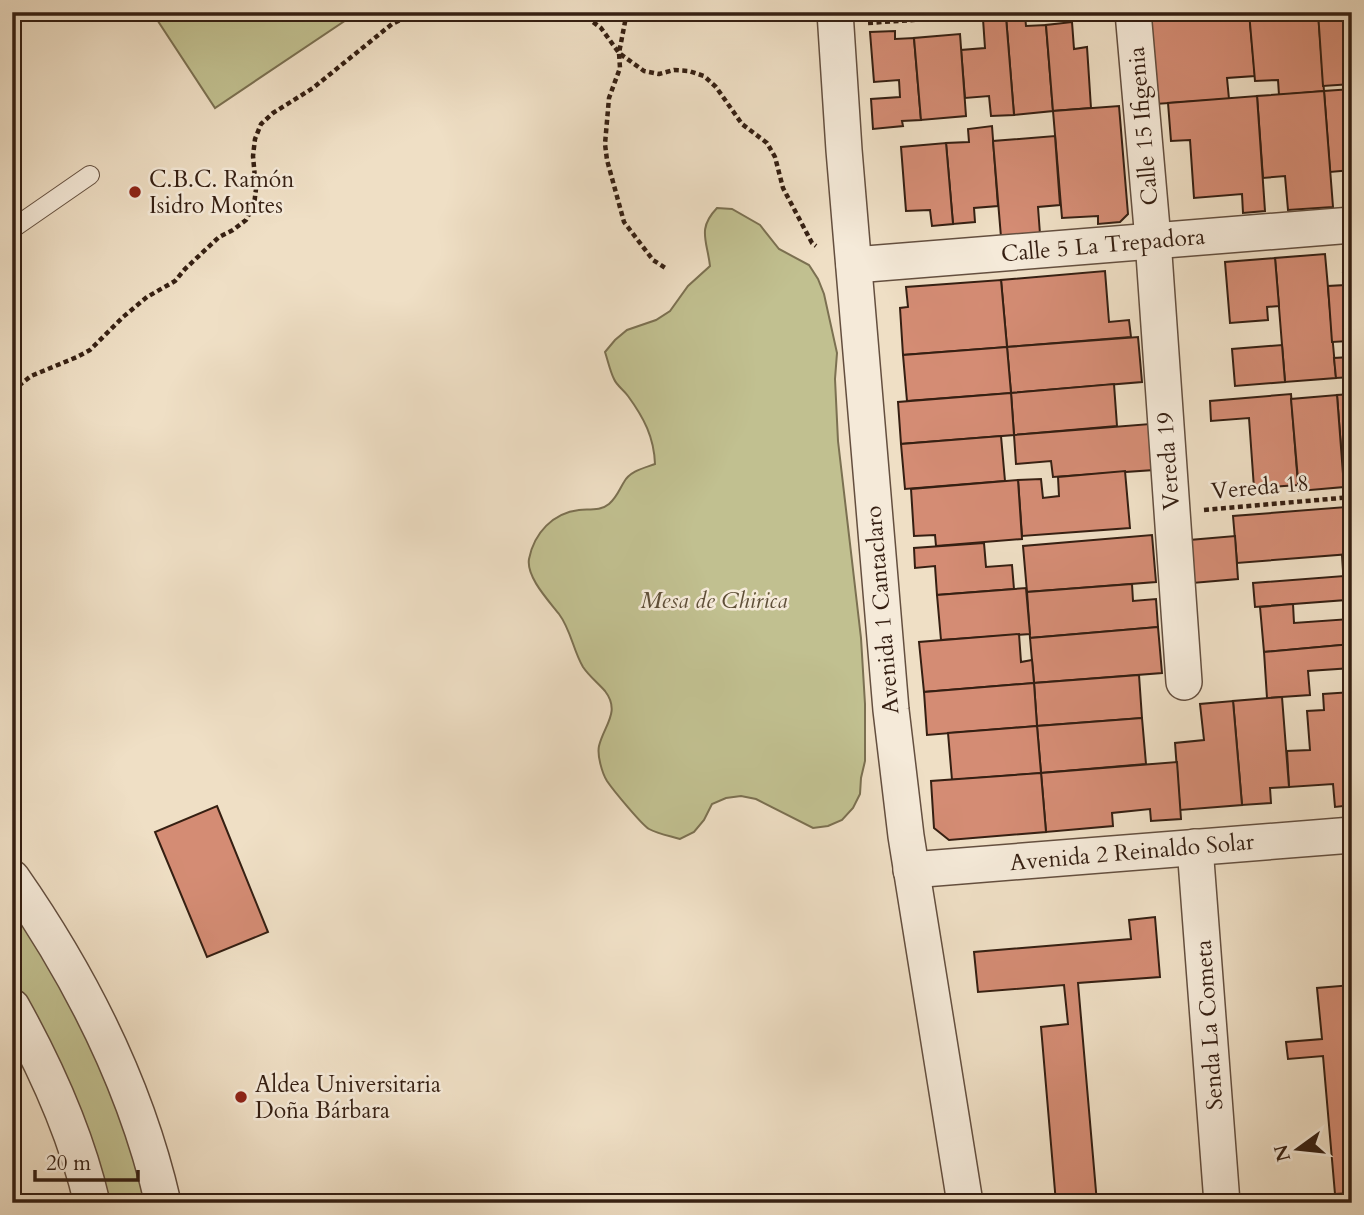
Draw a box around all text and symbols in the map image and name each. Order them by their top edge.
street label: Calle 15 Ifigenia [1121,45,1165,207]
place label: C.B.C. Ramón Isidro Montes [149,164,294,221]
marker: C.B.C. Ramón Isidro Montes [127,184,143,200]
street label: Calle 5 La Trepadora [1000,221,1206,269]
street label: Vereda 19 [1149,411,1187,511]
street label: Vereda 18 [1210,467,1310,507]
street label: Avenida 1 Cantaclaro [857,504,907,716]
park label: Mesa de Chirica [640,585,788,616]
street label: Avenida 2 Reinaldo Solar [1009,826,1256,878]
street label: Senda La Cometa [1188,939,1230,1111]
place label: Aldea Universitaria Doña Bárbara [255,1069,441,1126]
marker: Aldea Universitaria Doña Bárbara [233,1089,249,1105]
north arrow [1262,1114,1332,1184]
scale bar [35,1138,138,1182]
text: N [1268,1141,1297,1164]
text: 20 m [46,1149,91,1178]

